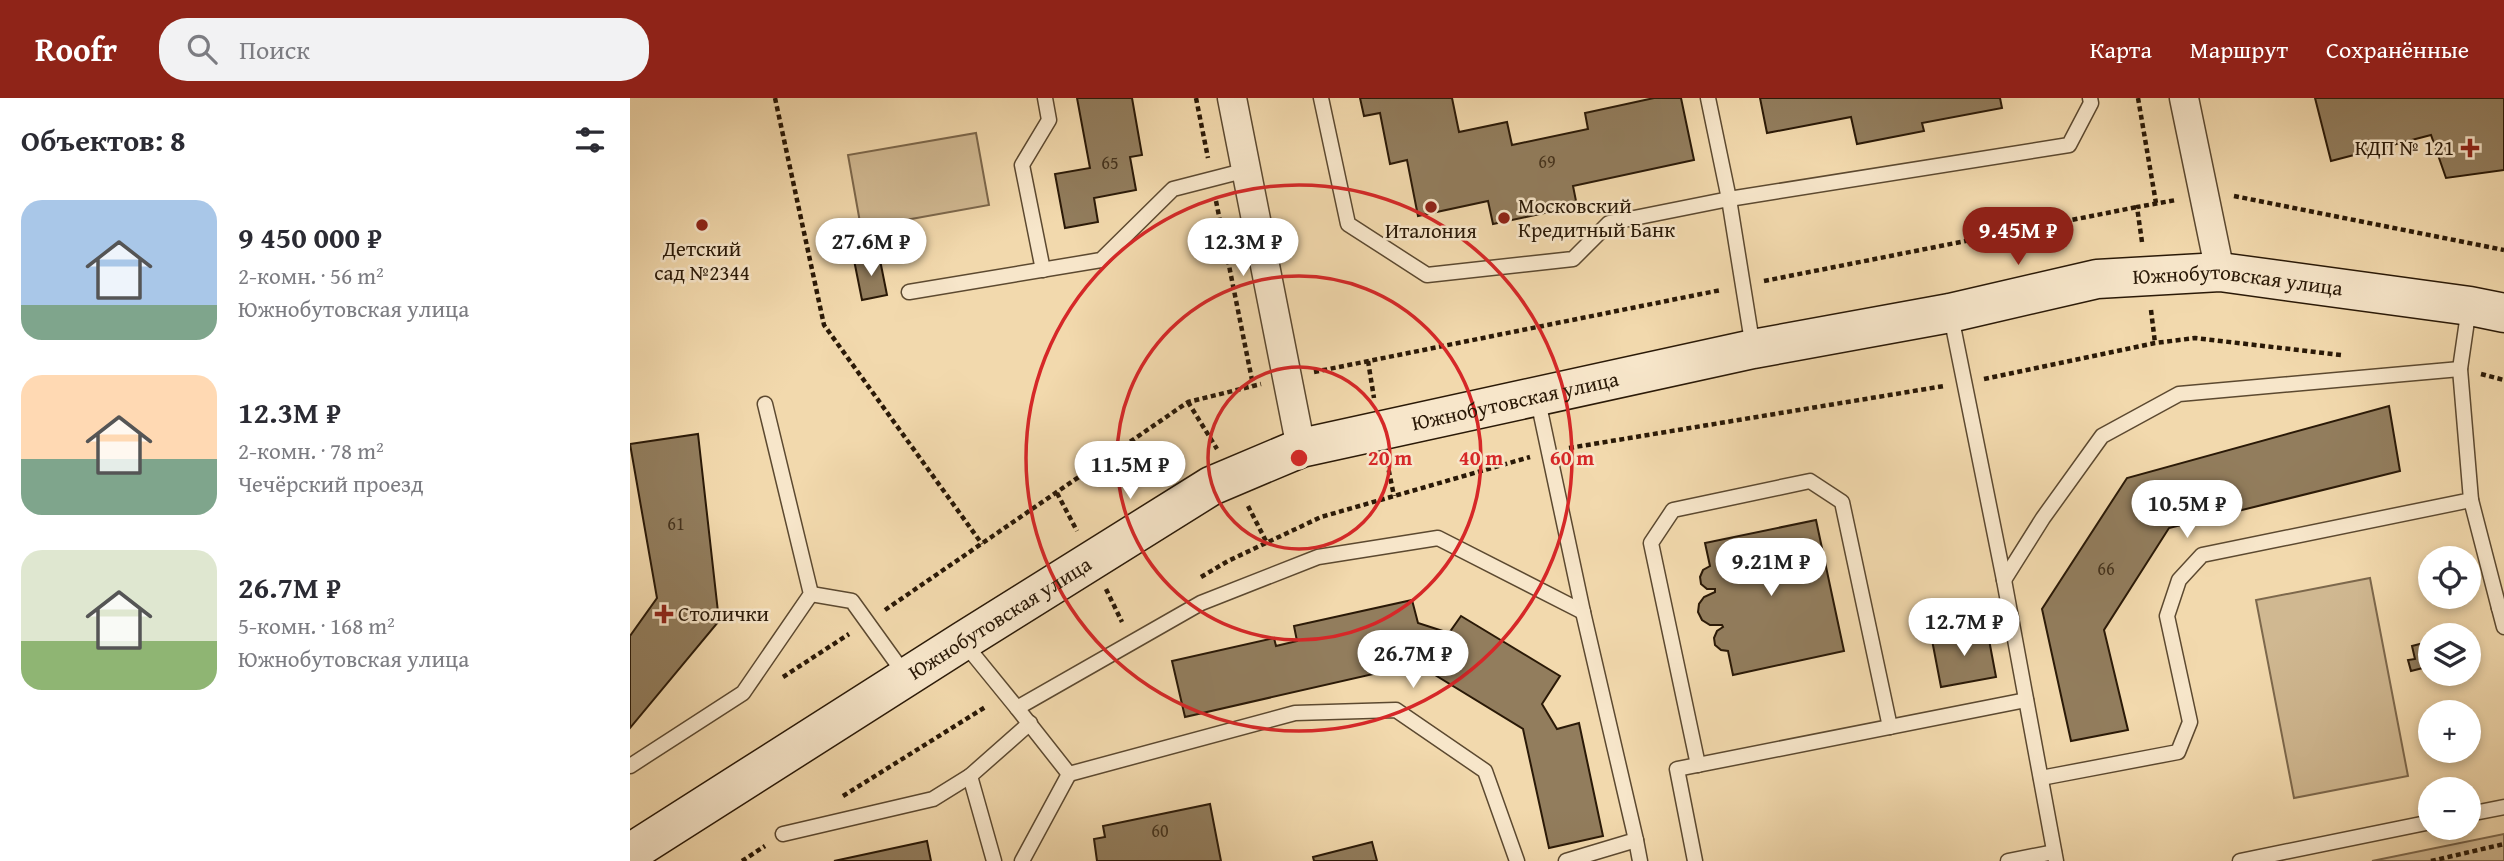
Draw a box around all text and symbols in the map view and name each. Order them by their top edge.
search box [159,18,649,81]
text: Roofr [35,25,117,73]
icon: search [183,30,221,68]
text: Поиск [239,30,310,69]
text: Карта [2090,32,2152,67]
text: Маршрут [2190,32,2288,67]
text: Сохранённые [2326,32,2469,67]
text: Объектов: 8 [21,118,185,162]
icon: filters [571,121,609,159]
place label: КДП № 121 [2355,132,2454,163]
marker: КДП № 121 [2460,138,2480,158]
house number: 69 [1538,148,1556,175]
house number: 65 [1101,149,1119,176]
place label: Московский Кредитный Банк [1518,190,1675,245]
marker: Италония [1423,199,1439,215]
pin: 9.45M ₽ [1953,208,2083,267]
marker: Московский Кредитный Банк [1496,210,1512,226]
text: 9.45M ₽ [1978,213,2058,246]
text: 9 450 000 ₽ [238,215,382,259]
place label: Италония [1385,215,1477,246]
marker: Детский сад №2344 [694,217,710,233]
pin: 27.6M ₽ [806,218,936,278]
pin: 12.3M ₽ [1178,218,1308,278]
text: 27.6M ₽ [831,224,911,257]
text: 12.3M ₽ [1203,224,1283,257]
icon: home [77,228,161,312]
place label: Детский сад №2344 [654,233,750,288]
street label: Южнобутовская улица [2132,256,2345,304]
text: 2-комн. · 56 m² [238,259,384,292]
text: Южнобутовская улица [238,292,469,325]
street label: Южнобутовская улица [1408,363,1621,438]
text: 12.3M ₽ [238,390,341,434]
icon: home [77,403,161,487]
text: 2-комн. · 78 m² [238,434,384,467]
pin: 11.5M ₽ [1065,442,1195,501]
text: 20 m [1368,442,1412,473]
text: 40 m [1459,442,1503,473]
text: 60 m [1550,442,1594,473]
centre of rings [1287,446,1311,470]
text: 11.5M ₽ [1090,447,1170,480]
text: Чечёрский проезд [238,467,423,500]
pin: 10.5M ₽ [2122,480,2252,540]
text: 10.5M ₽ [2147,486,2227,519]
house number: 61 [667,510,685,537]
pin: 9.21M ₽ [1706,538,1836,598]
text: 9.21M ₽ [1731,544,1811,577]
map controls [2418,546,2481,840]
button: locate [2418,546,2481,609]
street label: Южнобутовская улица [902,549,1097,687]
house number: 66 [2097,555,2115,582]
text: 26.7M ₽ [238,565,341,609]
icon: home [77,578,161,662]
place label: Столички [678,598,769,629]
pin: 12.7M ₽ [1899,598,2029,658]
text: 12.7M ₽ [1924,604,2004,637]
marker: Столички [656,606,672,622]
text: 5-комн. · 168 m² [238,609,395,642]
button: layers [2418,623,2481,686]
pin: 26.7M ₽ [1348,630,1478,690]
text: 26.7M ₽ [1373,636,1453,669]
text: Южнобутовская улица [238,642,469,675]
button: + [2418,700,2481,763]
button: − [2418,777,2481,840]
house number: 60 [1151,817,1169,844]

